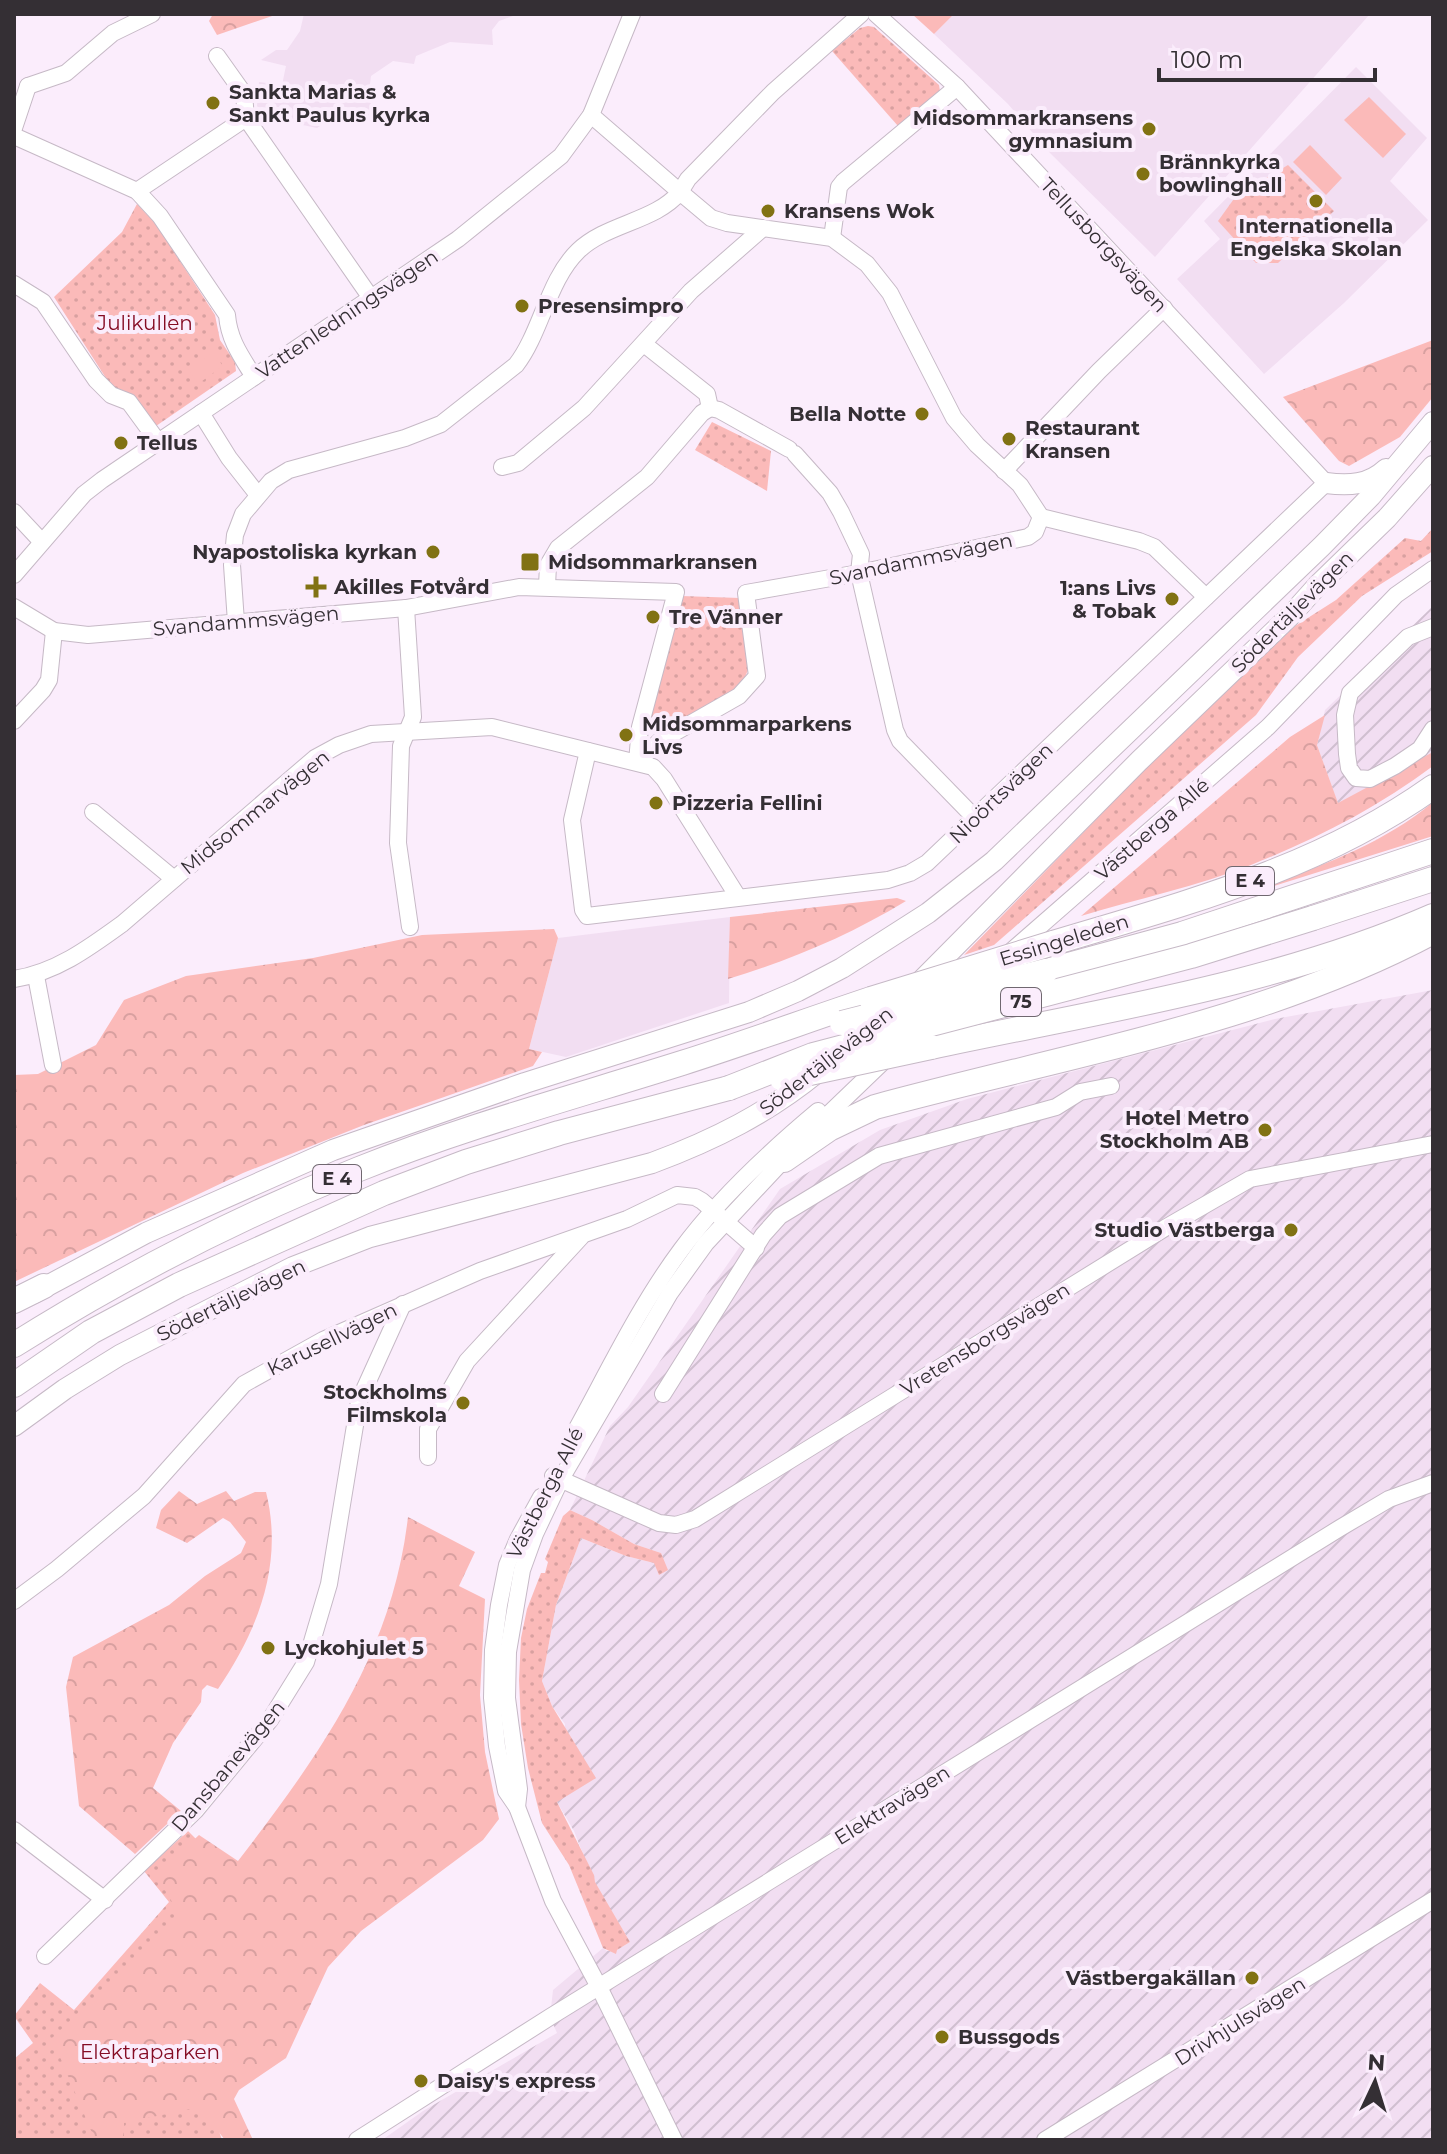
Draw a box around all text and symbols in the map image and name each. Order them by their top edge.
scale bar [1159,32,1375,82]
text: 100 m [1171,45,1243,74]
place label: Sankta Marias & Sankt Paulus kyrka [229,80,430,127]
marker: Sankta Marias & Sankt Paulus kyrka [204,94,222,112]
place label: Midsommarkransens gymnasium [913,106,1133,153]
marker: Midsommarkransens gymnasium [1140,120,1158,138]
place label: Brännkyrka bowlinghall [1159,150,1282,197]
marker: Brännkyrka bowlinghall [1134,165,1152,183]
street label: Tellusborgsvägen [1036,173,1172,317]
marker: Internationella Engelska Skolan [1307,192,1325,210]
place label: Kransens Wok [784,199,935,223]
marker: Kransens Wok [759,202,777,220]
place label: Internationella Engelska Skolan [1230,214,1402,261]
street label: Vattenledningsvägen [252,244,442,384]
place label: Presensimpro [538,294,684,318]
marker: Presensimpro [513,297,531,315]
park label: Julikullen [96,311,193,335]
place label: Bella Notte [789,402,906,426]
marker: Bella Notte [913,405,931,423]
place label: Restaurant Kransen [1025,416,1140,463]
marker: Restaurant Kransen [1000,430,1018,448]
place label: Tellus [137,431,198,455]
marker: Tellus [112,434,130,452]
street label: Svandammsvägen [827,528,1015,590]
place label: Nyapostoliska kyrkan [192,540,417,564]
marker: Nyapostoliska kyrkan [424,543,442,561]
street label: Södertäljevägen [1226,546,1358,678]
place label: Midsommarkransen [548,550,758,574]
marker: Midsommarkransen [519,551,541,573]
place label: Akilles Fotvård [333,575,490,599]
marker: Akilles Fotvård [305,576,327,598]
place label: 1:ans Livs & Tobak [1060,576,1157,623]
marker: 1:ans Livs & Tobak [1163,590,1181,608]
street label: Svandammsvägen [152,601,340,641]
place label: Tre Vänner [669,605,783,629]
marker: Tre Vänner [644,608,662,626]
place label: Midsommarparkens Livs [642,712,852,759]
marker: Midsommarparkens Livs [617,726,635,744]
street label: Nioörtsvägen [944,738,1058,848]
street label: Midsommarvägen [176,745,334,879]
street label: Västberga Allé [1090,773,1214,885]
place label: Pizzeria Fellini [672,791,822,815]
marker: Pizzeria Fellini [647,794,665,812]
road number: E 4 [1226,867,1274,895]
street label: Essingeleden [996,909,1132,971]
road number: 75 [1001,988,1041,1016]
street label: Södertäljevägen [755,1001,897,1121]
place label: Hotel Metro Stockholm AB [1100,1106,1249,1153]
marker: Hotel Metro Stockholm AB [1256,1121,1274,1139]
road number: E 4 [313,1165,361,1193]
place label: Studio Västberga [1094,1218,1275,1242]
marker: Studio Västberga [1282,1221,1300,1239]
street label: Södertäljevägen [153,1254,309,1346]
street label: Vretensborgsvägen [896,1277,1074,1401]
street label: Karusellvägen [263,1297,401,1381]
place label: Stockholms Filmskola [323,1380,447,1427]
marker: Stockholms Filmskola [454,1394,472,1412]
street label: Västberga Allé [502,1423,588,1563]
place label: Lyckohjulet 5 [284,1636,424,1660]
marker: Lyckohjulet 5 [259,1639,277,1657]
street label: Dansbanevägen [166,1696,290,1836]
street label: Elektravägen [830,1760,954,1850]
place label: Västbergakällan [1065,1966,1236,1990]
marker: Västbergakällan [1243,1969,1261,1987]
street label: Drivhjulsvägen [1170,1971,1310,2071]
place label: Bussgods [958,2025,1060,2049]
marker: Bussgods [933,2028,951,2046]
park label: Elektraparken [80,2040,220,2064]
north arrow [1335,2042,1415,2122]
text: N [1367,2048,1386,2077]
place label: Daisy's express [437,2069,596,2093]
marker: Daisy's express [412,2072,430,2090]

